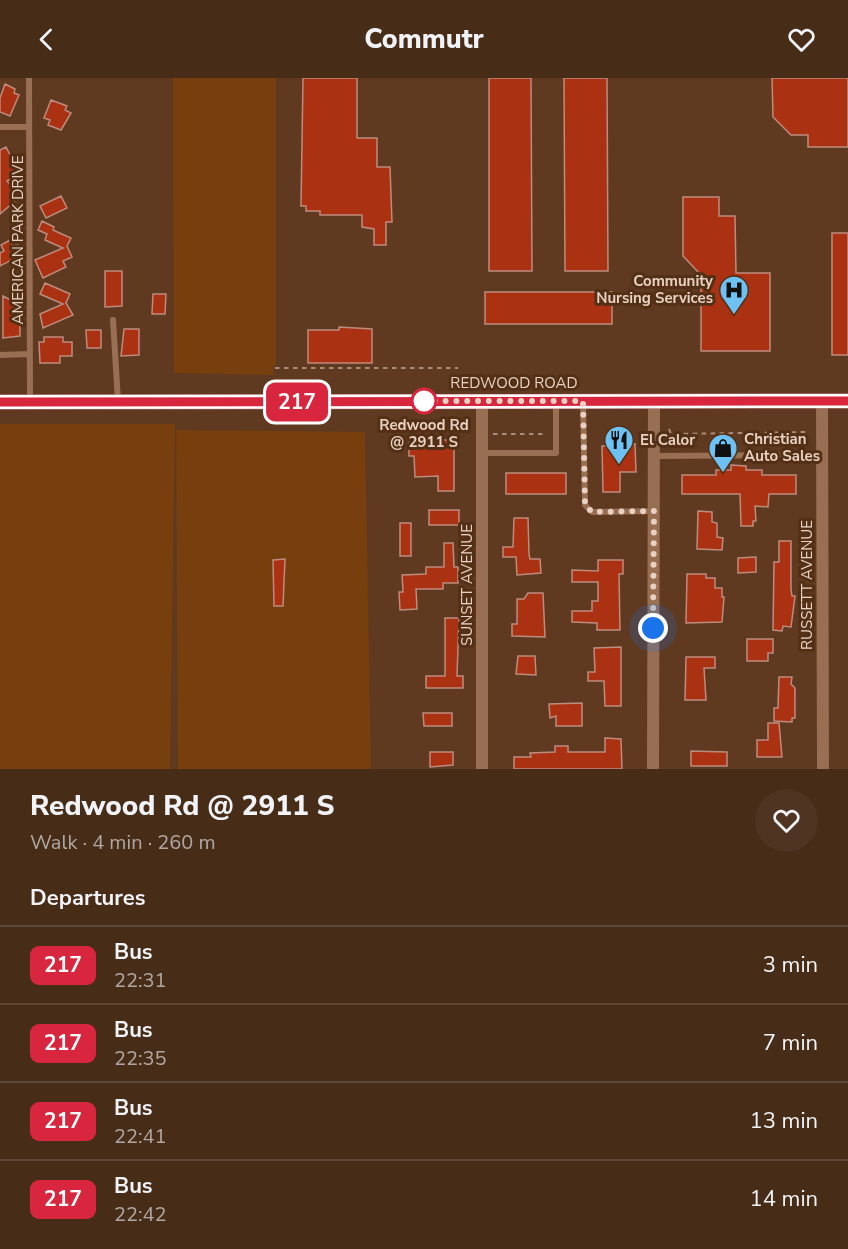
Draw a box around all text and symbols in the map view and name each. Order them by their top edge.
text: Commutr [364,21,484,58]
icon: back [30,23,63,56]
icon: heart [785,23,818,56]
street label: AMERICAN PARK DRIVE [8,156,28,324]
place label: Community Nursing Services [596,271,713,308]
hospital icon: Community Nursing Services [718,274,750,316]
street label: REDWOOD ROAD [450,373,578,393]
line badge: 217 [262,382,332,422]
text: 217 [278,388,316,416]
marker: Redwood Rd @ 2911 S [411,388,437,414]
place label: Redwood Rd @ 2911 S [379,415,469,452]
restaurant icon: El Calor [603,424,635,466]
place label: Christian Auto Sales [744,429,820,466]
place label: El Calor [640,430,695,450]
shop icon: Christian Auto Sales [707,432,739,474]
street label: RUSSETT AVENUE [797,520,817,650]
street label: SUNSET AVENUE [457,524,477,646]
your location [638,613,668,643]
text: Redwood Rd @ 2911 S [30,787,335,825]
button: heart [755,789,818,852]
text: Walk · 4 min · 260 m [30,829,216,856]
text: Departures [30,883,145,913]
text: Bus [114,937,153,967]
text: 3 min [763,950,818,980]
text: 217 [44,951,82,979]
text: 22:31 [114,967,167,994]
text: Bus [114,1015,153,1045]
text: 7 min [763,1028,818,1058]
text: 217 [44,1029,82,1057]
text: 22:35 [114,1045,167,1072]
text: Bus [114,1093,153,1123]
text: 13 min [750,1106,818,1136]
text: 217 [44,1107,82,1135]
text: 22:41 [114,1123,167,1150]
text: Bus [114,1171,153,1201]
text: 14 min [750,1184,818,1214]
text: 217 [44,1185,82,1213]
text: 22:42 [114,1201,167,1228]

